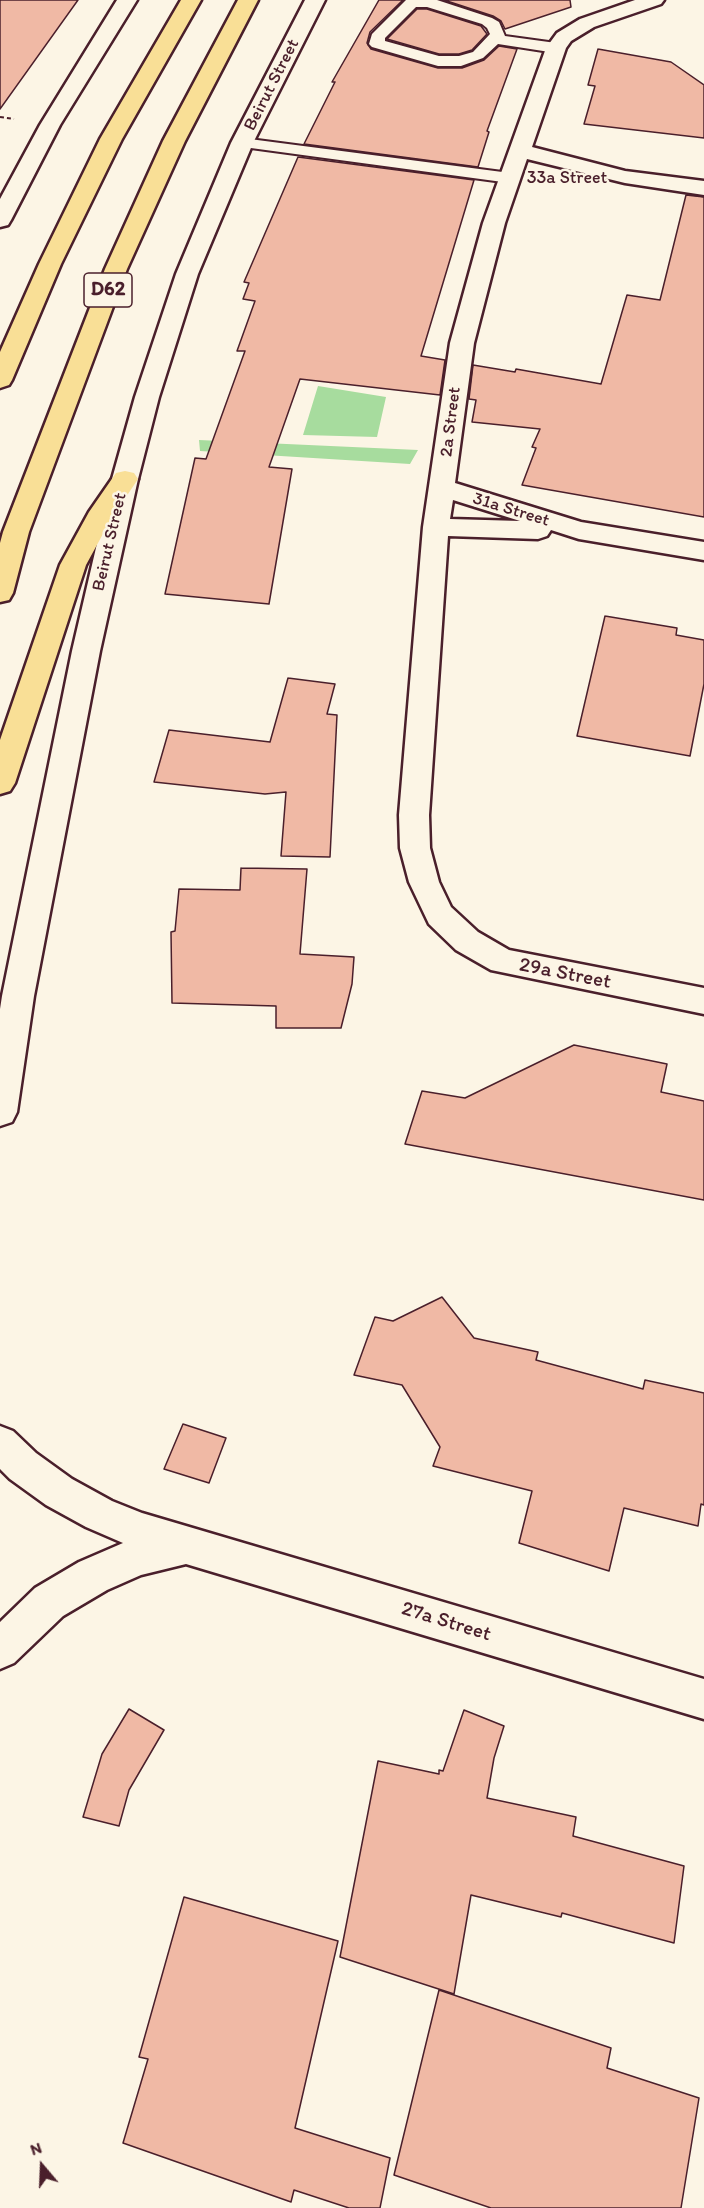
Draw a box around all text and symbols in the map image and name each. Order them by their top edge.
street label: Beirut Street [240,35,304,135]
street label: 33a Street [527,167,607,189]
road number: D62 [84,273,132,307]
street label: 2a Street [436,386,466,458]
street label: 31a Street [470,488,552,532]
street label: Beirut Street [88,491,132,593]
street label: 29a Street [517,953,613,995]
street label: 27a Street [398,1596,494,1648]
north arrow [12,2136,72,2196]
text: N [28,2138,44,2159]

